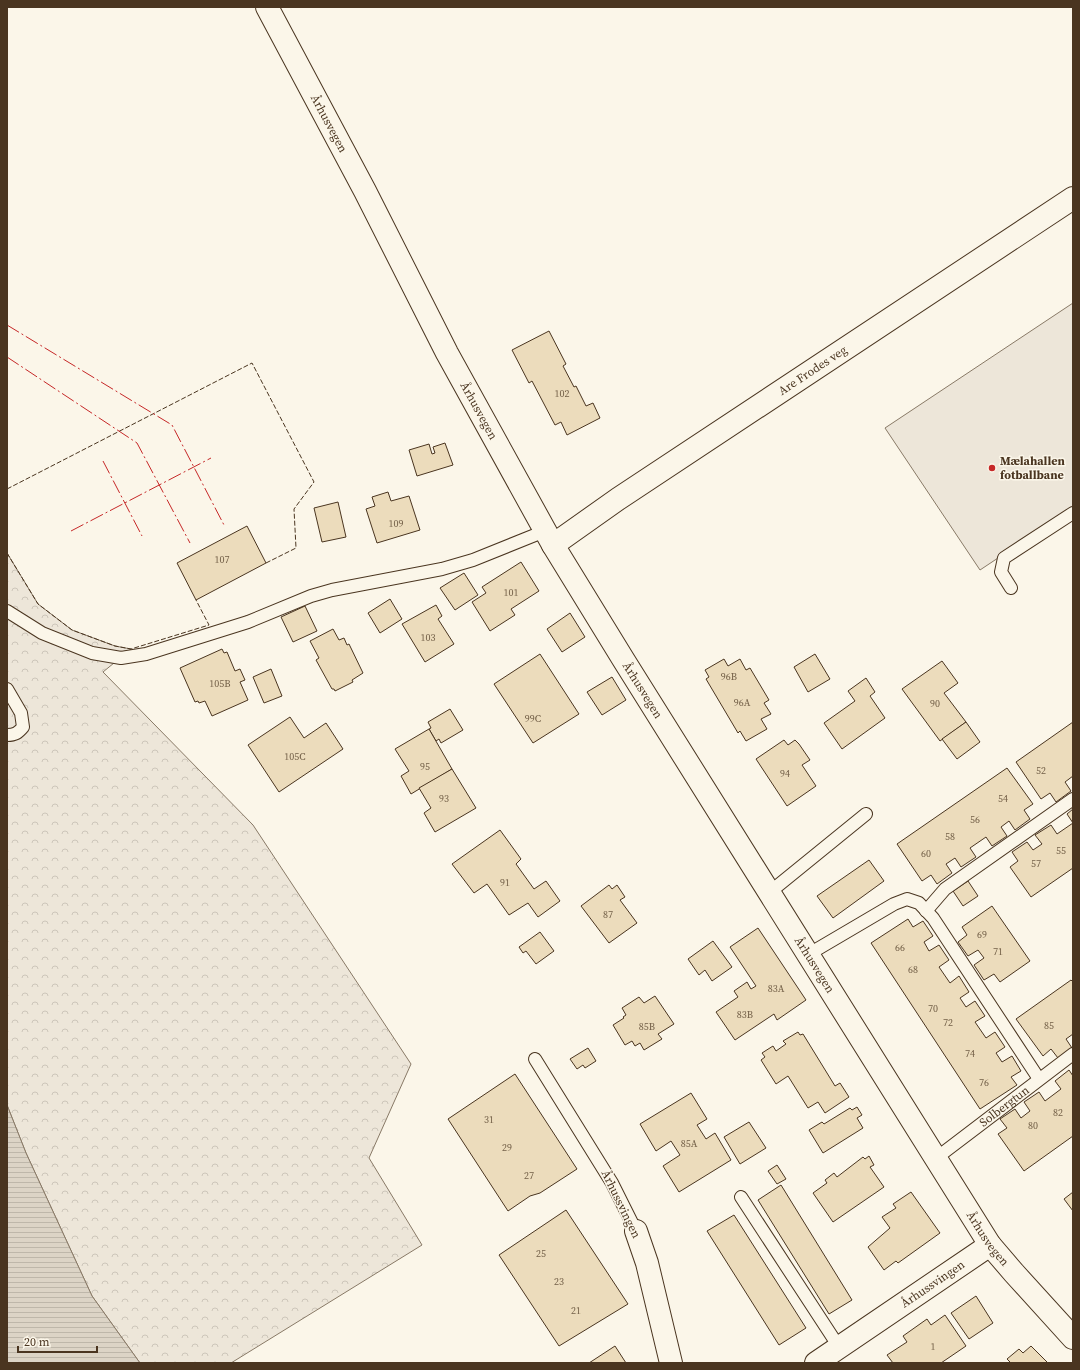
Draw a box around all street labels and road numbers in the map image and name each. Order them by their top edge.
street label: Århusvegen [307,92,351,155]
street label: Are Frodes veg [775,342,850,399]
street label: Århusvegen [456,379,501,443]
street label: Århusvegen [619,659,666,722]
street label: Århusvegen [791,934,838,996]
street label: Solbergtun [976,1082,1032,1130]
street label: Århussvingen [598,1167,644,1241]
street label: Århusvegen [963,1208,1013,1269]
street label: Århussvingen [898,1256,968,1311]

